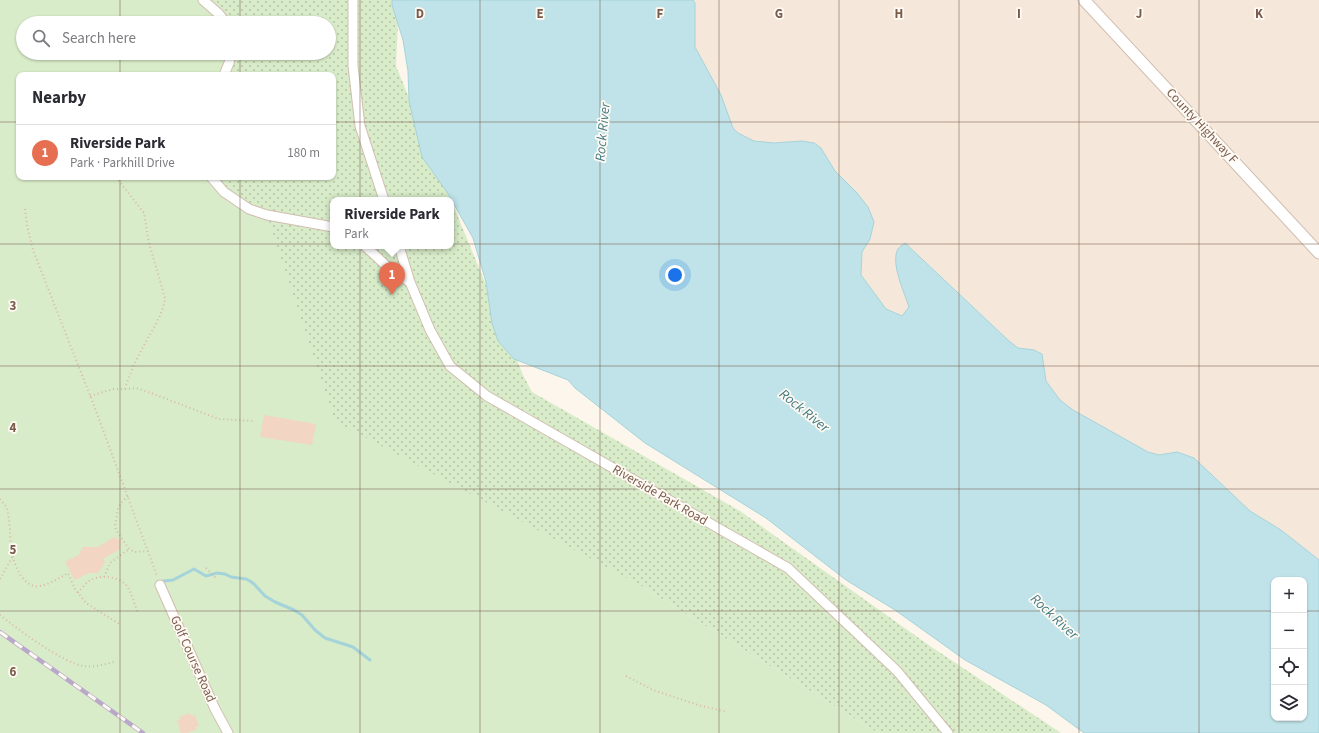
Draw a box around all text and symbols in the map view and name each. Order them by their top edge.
text: D [416,5,424,23]
text: E [536,5,544,23]
text: F [657,5,664,23]
text: G [775,5,783,23]
text: H [895,5,903,23]
text: I [1017,5,1021,23]
text: J [1136,5,1142,23]
text: K [1255,5,1264,23]
search box [16,16,336,60]
icon: search [30,27,52,49]
text: Search here [62,28,136,49]
street label: County Highway F [1162,84,1242,168]
text: Nearby [32,86,86,110]
water label: Rock River [590,100,616,162]
text: Riverside Park [70,133,165,154]
text: 1 [42,144,48,162]
text: 180 m [287,144,320,162]
text: Park · Parkhill Drive [70,154,175,172]
popup [330,197,454,249]
text: Riverside Park [344,204,440,225]
text: Park [344,225,369,243]
pin: 1 [379,262,405,295]
your location [665,265,685,285]
text: 3 [10,297,17,315]
water label: Rock River [775,385,834,438]
text: 4 [10,419,17,437]
street label: Riverside Park Road [609,460,711,530]
text: 5 [10,541,17,559]
map controls [1271,577,1307,721]
button: + [1271,577,1307,613]
water label: Rock River [1026,589,1083,645]
street label: Golf Course Road [166,613,220,705]
button: − [1271,613,1307,649]
button: locate [1271,649,1307,685]
text: 6 [10,663,17,681]
button: layers [1271,685,1307,721]

